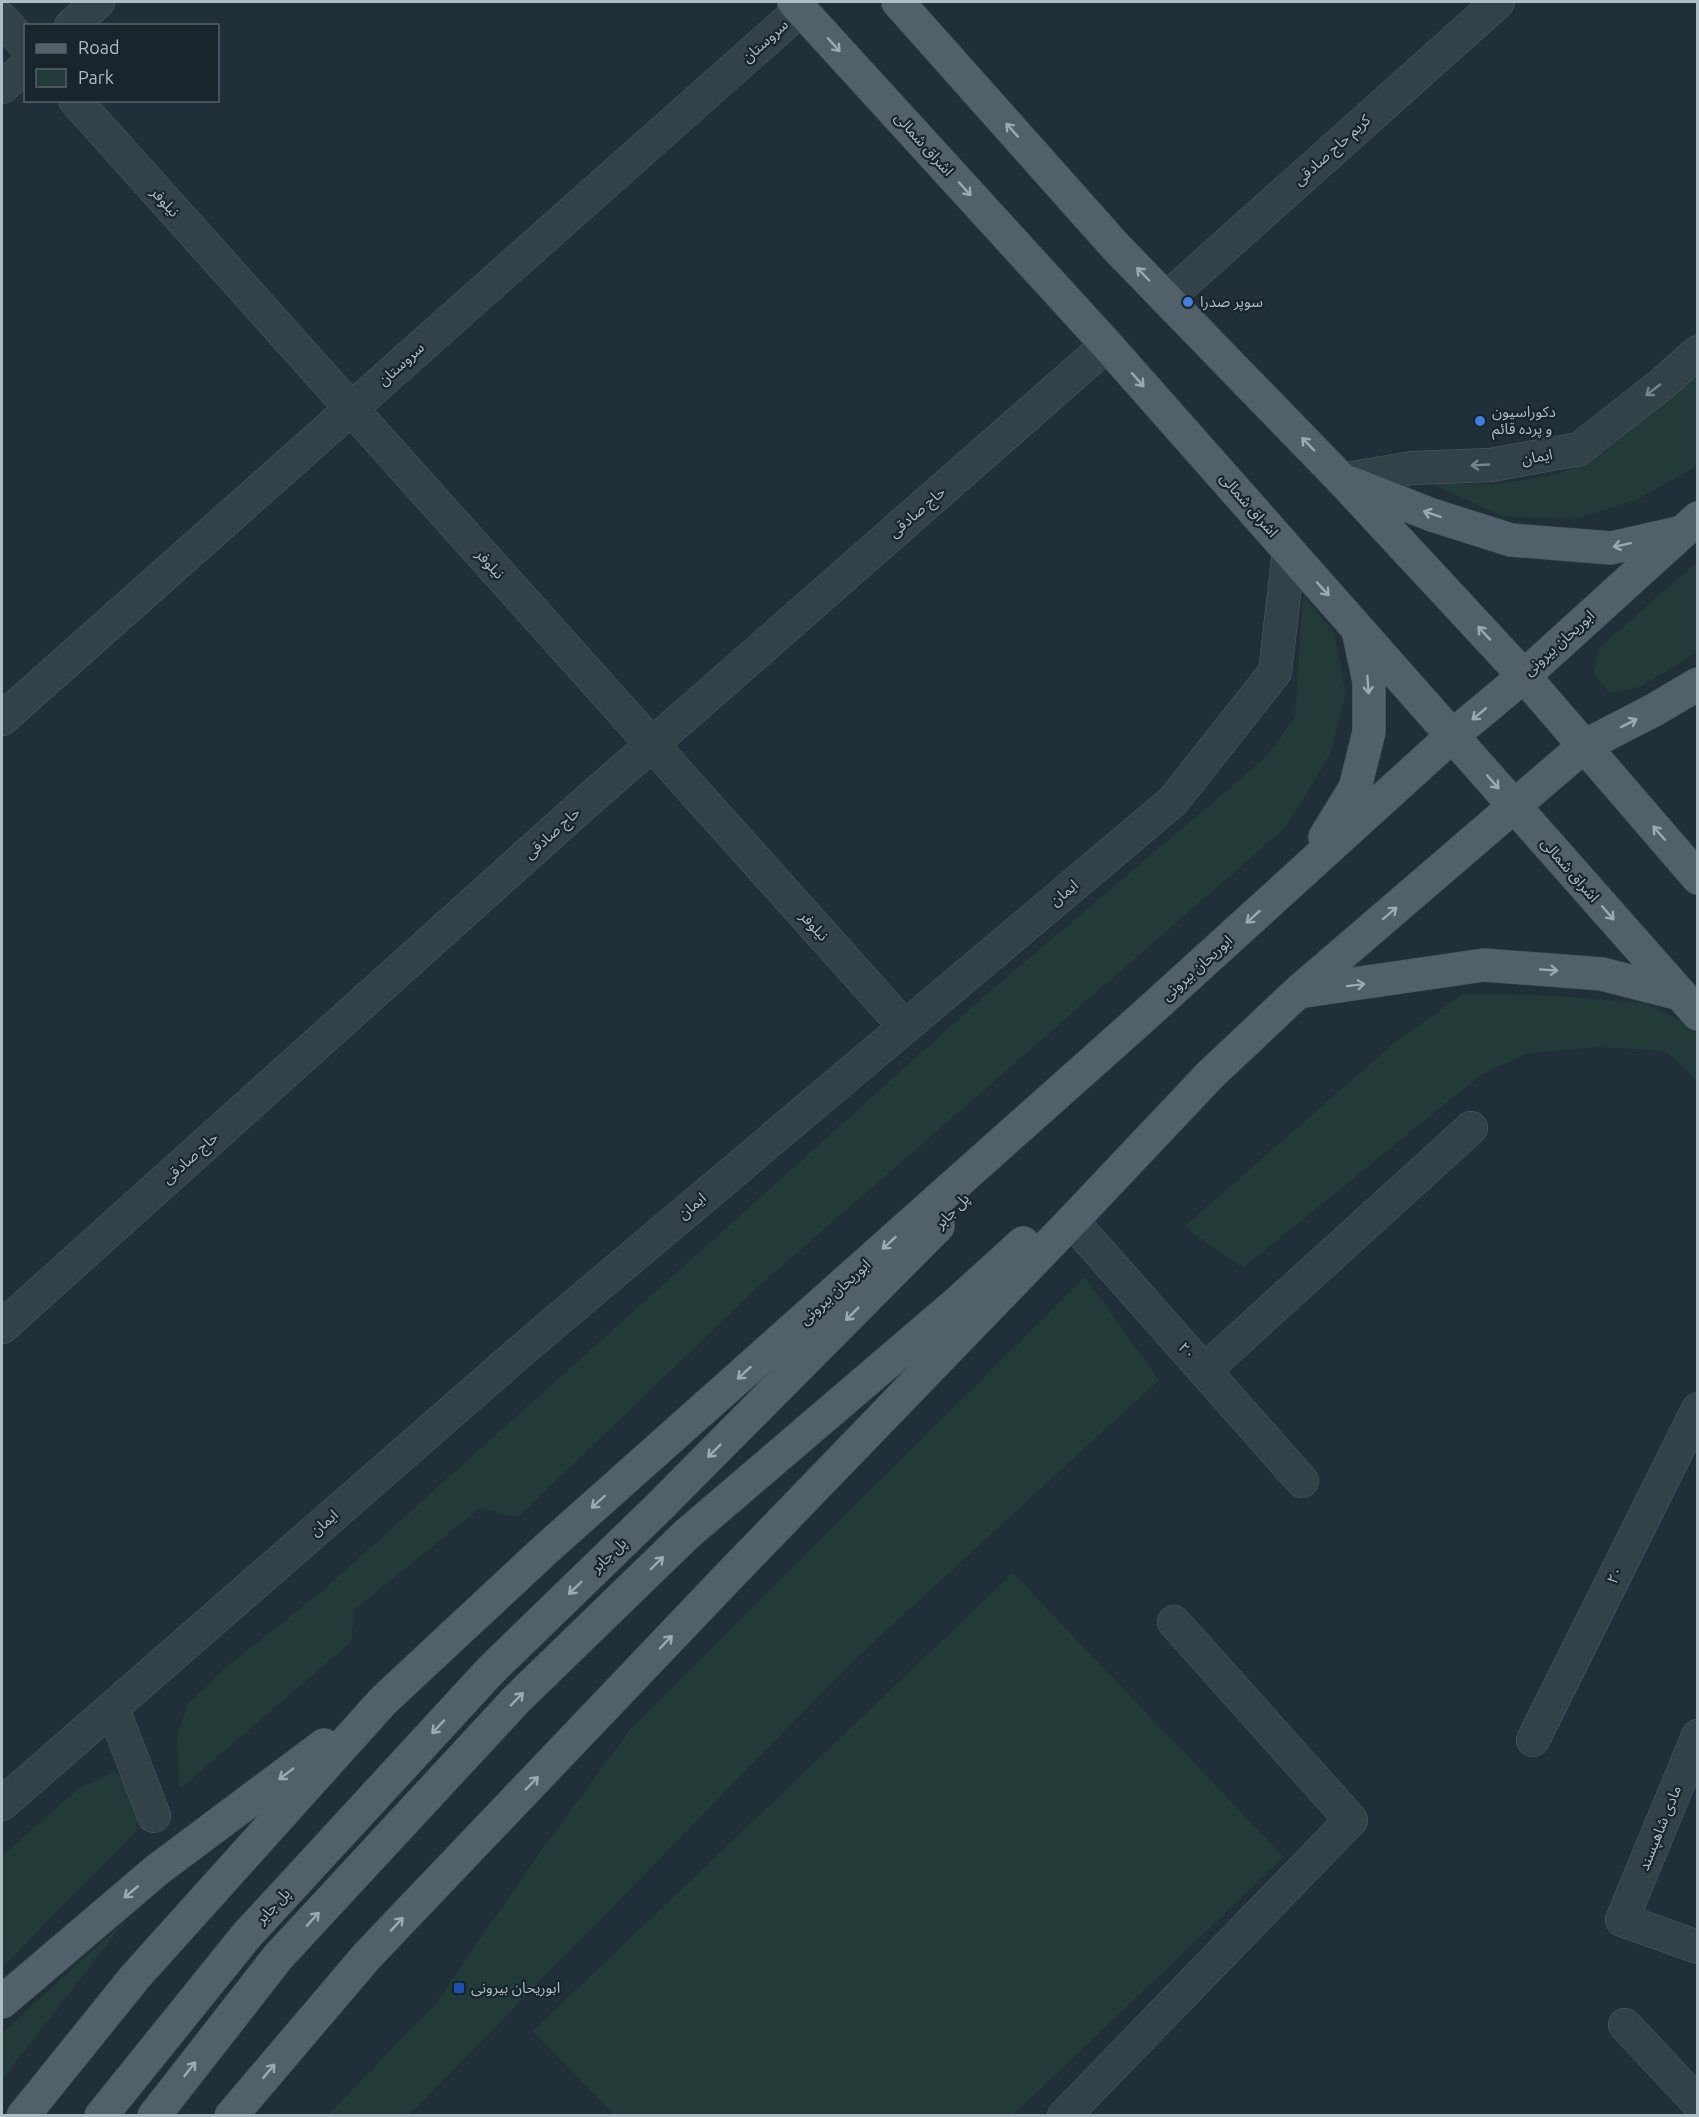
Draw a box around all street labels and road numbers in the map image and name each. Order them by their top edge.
street label: سروستان [738,15,792,67]
street label: اشراق شمالی [891,109,957,179]
street label: کریم حاج صادقی [1290,110,1377,191]
street label: نیلوفر [146,183,183,221]
street label: سروستان [374,338,428,390]
street label: ایمان [1520,445,1554,469]
street label: اشراق شمالی [1216,469,1282,541]
street label: حاج صادقی [885,482,951,544]
street label: نیلوفر [471,545,508,583]
street label: ابوریحان بیرونی [1520,606,1598,680]
street label: حاج صادقی [520,803,586,865]
street label: اشراق شمالی [1537,834,1603,906]
street label: ایمان [1046,876,1082,910]
street label: نیلوفر [795,907,832,945]
street label: ابوریحان بیرونی [1158,931,1236,1005]
street label: حاج صادقی [158,1128,224,1190]
street label: ایمان [674,1189,710,1223]
street label: پل جابر [930,1190,974,1234]
street label: ابوریحان بیرونی [796,1255,874,1329]
street label: ۲۰ [1175,1339,1199,1363]
street label: ایمان [306,1506,342,1540]
street label: پل جابر [587,1534,631,1578]
street label: ۲۰ [1603,1563,1626,1586]
street label: مادی شاهپسند [1635,1783,1686,1874]
street label: پل جابر [251,1884,295,1929]

